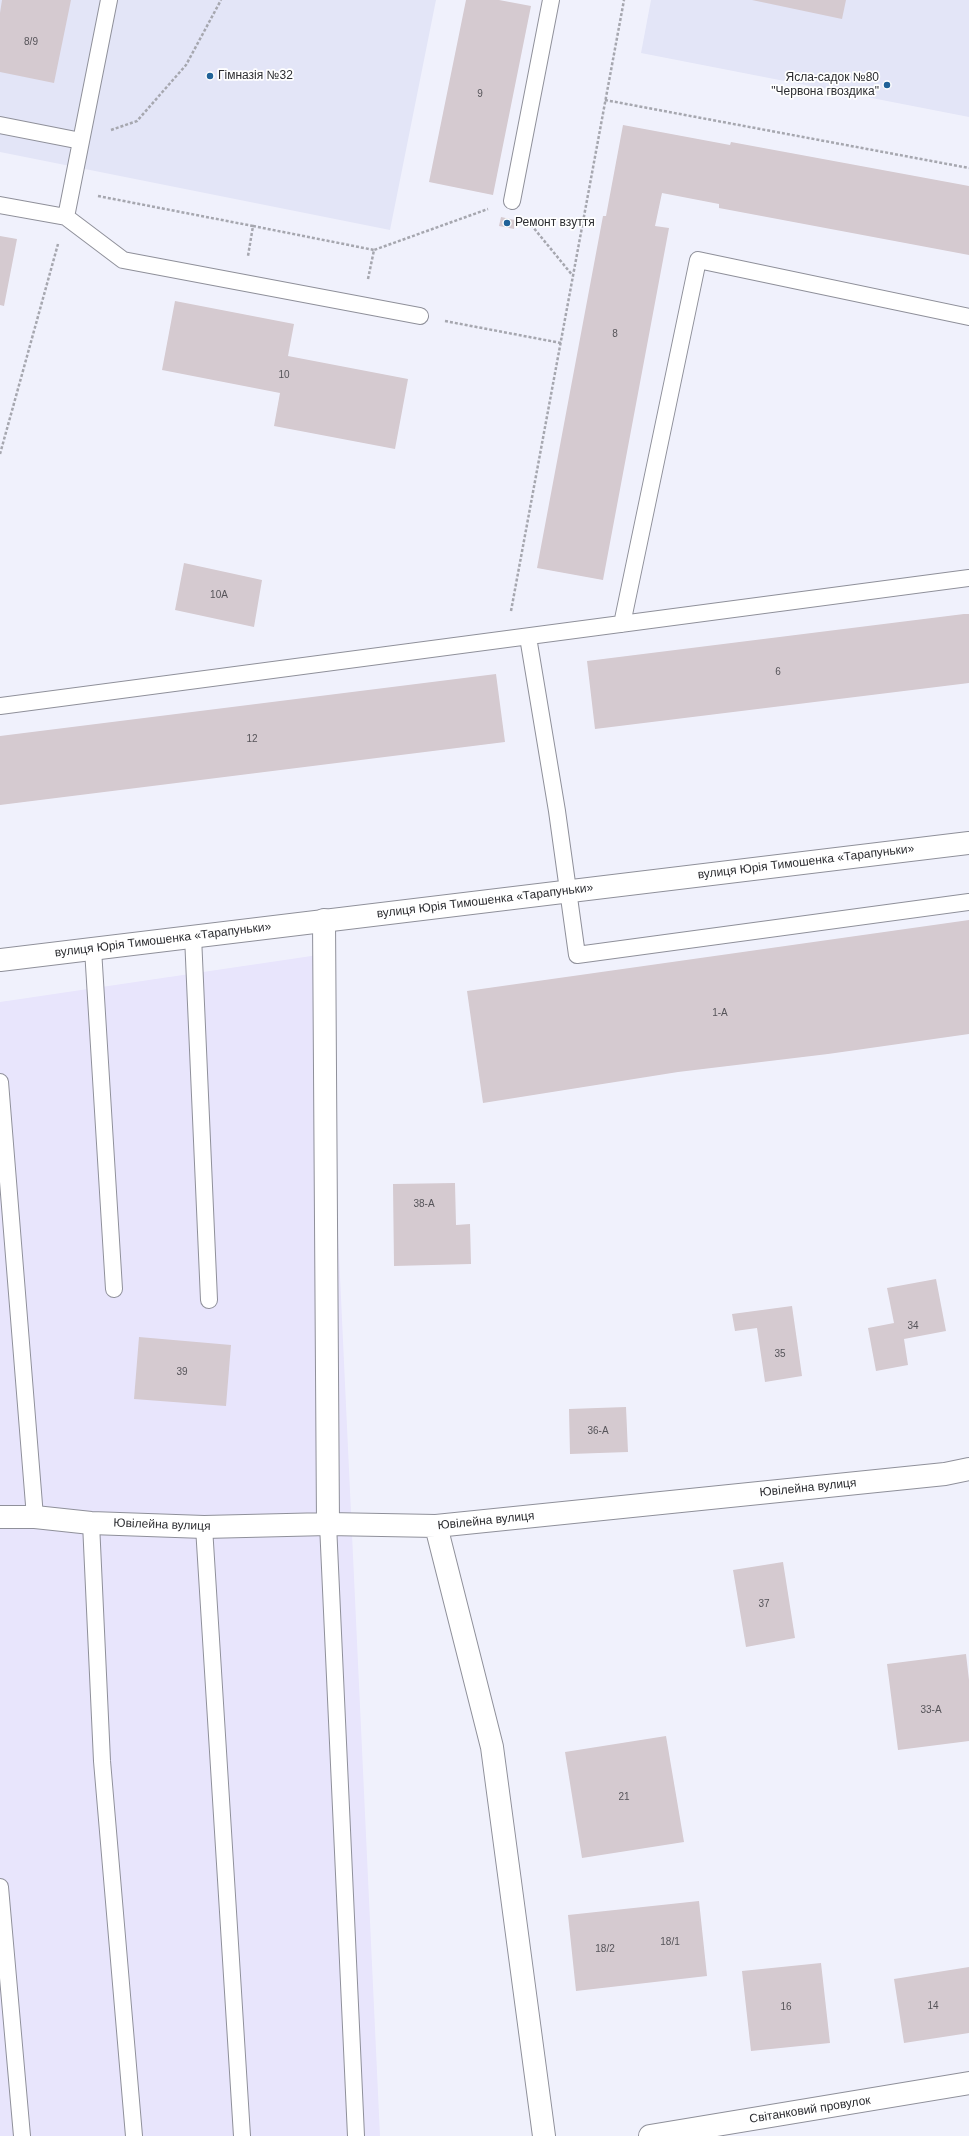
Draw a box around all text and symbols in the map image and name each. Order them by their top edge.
house number: 8/9 [24,36,38,48]
place label: Гімназія №32 [218,69,293,83]
marker: Гімназія №32 [205,71,215,81]
place label: Ясла-садок №80 "Червона гвоздика" [771,71,879,99]
marker: Ясла-садок №80 "Червона гвоздика" [882,80,892,90]
house number: 9 [477,88,483,100]
place label: Ремонт взуття [515,216,595,230]
marker: Ремонт взуття [502,218,512,228]
house number: 8 [612,328,618,340]
house number: 10 [278,369,290,381]
house number: 10А [210,589,228,601]
house number: 6 [775,666,781,678]
house number: 12 [246,733,258,745]
street label: вулиця Юрія Тимошенка «Тарапуньки» [697,842,915,882]
street label: вулиця Юрія Тимошенка «Тарапуньки» [376,881,594,921]
street label: вулиця Юрія Тимошенка «Тарапуньки» [54,920,272,960]
house number: 1-А [712,1007,728,1019]
house number: 38-А [413,1198,435,1210]
house number: 34 [907,1320,919,1332]
house number: 35 [774,1348,786,1360]
house number: 39 [176,1366,188,1378]
house number: 36-А [587,1425,609,1437]
street label: Ювілейна вулиця [759,1476,857,1500]
street label: Ювілейна вулиця [437,1509,535,1533]
street label: Ювілейна вулиця [113,1516,211,1534]
house number: 37 [758,1598,770,1610]
house number: 33-А [920,1704,942,1716]
house number: 21 [618,1791,630,1803]
house number: 18/1 [660,1936,680,1948]
house number: 18/2 [595,1943,615,1955]
house number: 14 [927,2000,939,2012]
house number: 16 [780,2001,792,2013]
street label: Світанковий провулок [748,2093,872,2127]

